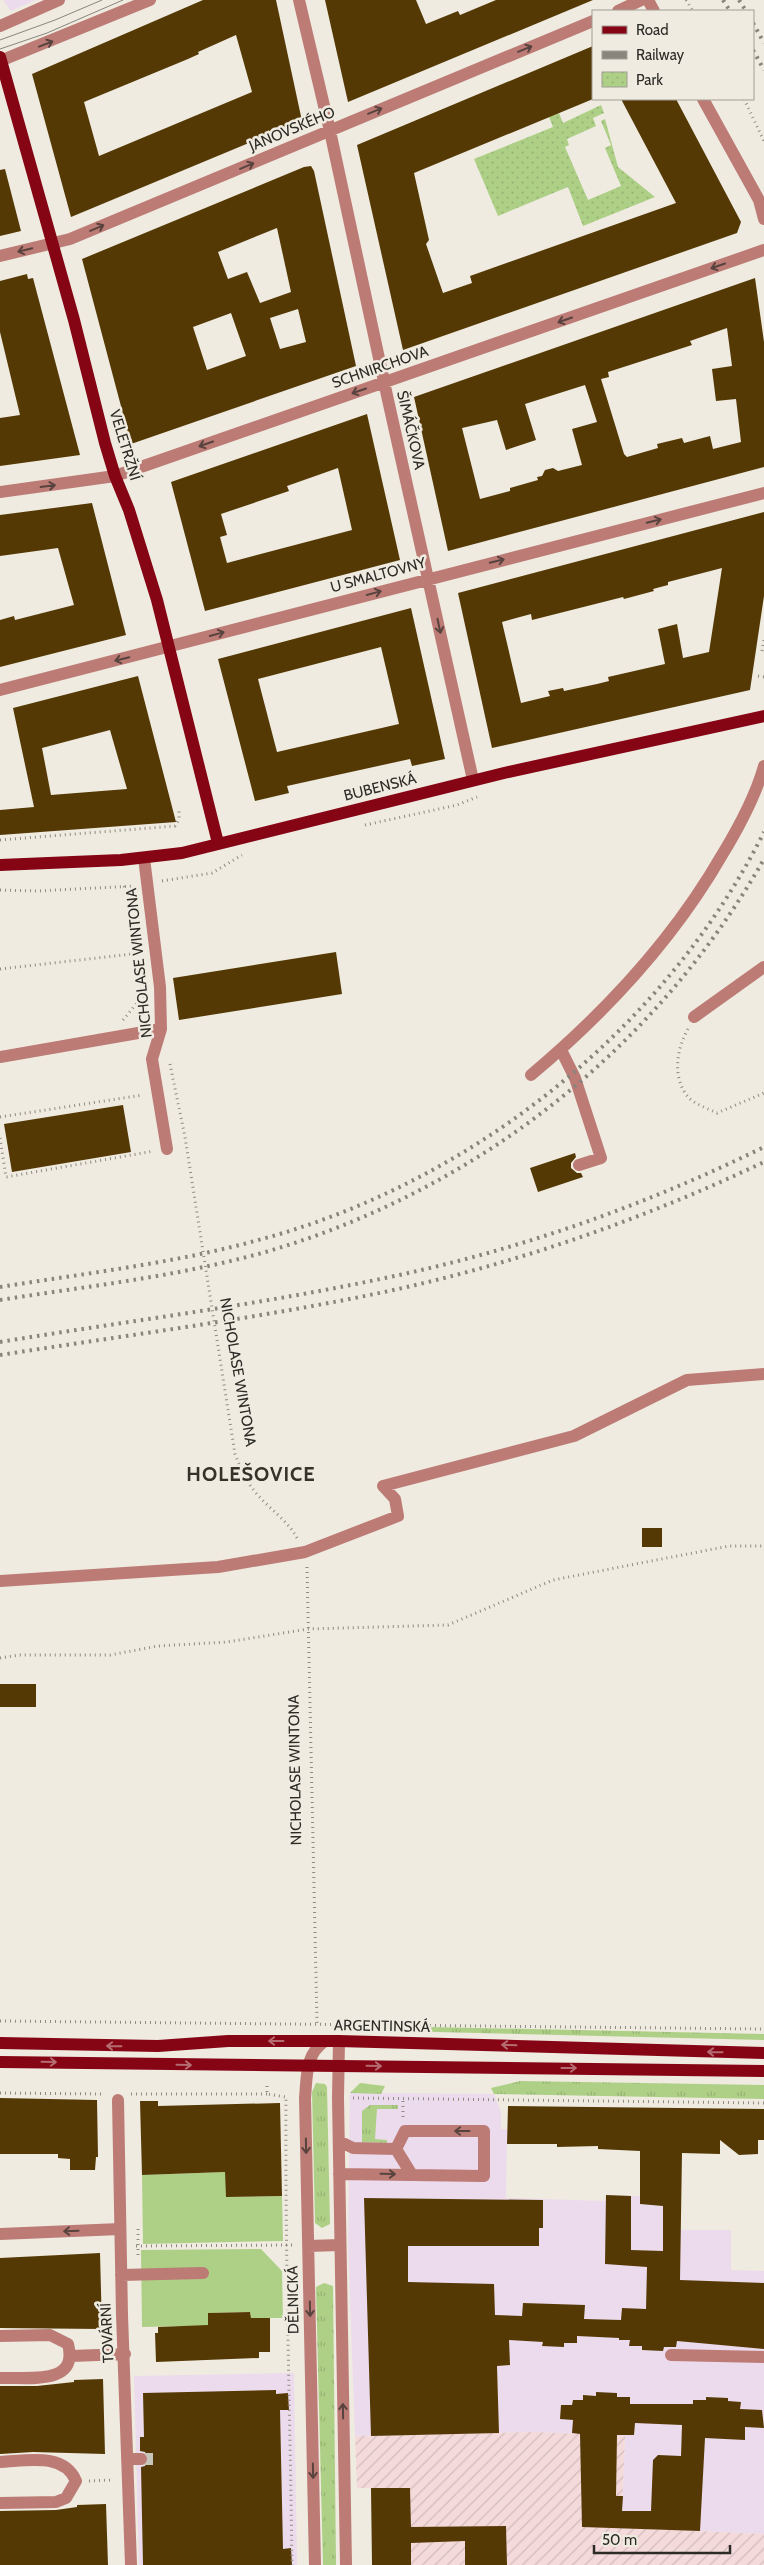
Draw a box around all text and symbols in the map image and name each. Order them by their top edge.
legend [592,10,754,100]
text: Road [636,21,669,39]
one-way arrow [39,38,54,47]
one-way arrow [517,44,532,54]
text: Railway [636,46,685,64]
text: Park [636,71,663,89]
street label: JANOVSKÉHO [245,102,338,156]
one-way arrow [367,106,382,116]
one-way arrow [239,160,254,170]
one-way arrow [89,223,104,232]
one-way arrow [18,246,34,255]
one-way arrow [711,262,726,271]
one-way arrow [557,316,573,325]
street label: SCHNIRCHOVA [329,342,431,392]
one-way arrow [352,387,367,396]
street label: ŠIMÁČKOVA [393,389,430,472]
street label: VELETRŽNÍ [106,407,145,483]
one-way arrow [198,440,214,450]
one-way arrow [40,481,56,491]
one-way arrow [646,516,662,525]
street label: U SMALTOVNY [328,553,428,596]
one-way arrow [488,556,504,565]
one-way arrow [365,588,381,597]
one-way arrow [435,618,444,634]
one-way arrow [208,629,224,638]
one-way arrow [115,655,131,664]
street label: BUBENSKÁ [342,768,419,805]
street label: NICHOLASE WINTONA [122,886,156,1039]
street label: NICHOLASE WINTONA [216,1296,260,1448]
district label: HOLEŠOVICE [186,1462,316,1486]
street label: NICHOLASE WINTONA [285,1694,305,1845]
street label: ARGENTINSKÁ [334,2015,431,2036]
one-way arrow [268,2036,284,2046]
one-way arrow [106,2041,122,2051]
one-way arrow [501,2041,517,2050]
one-way arrow [708,2047,724,2057]
one-way arrow [40,2058,56,2067]
one-way arrow [176,2060,192,2070]
one-way arrow [365,2061,381,2071]
one-way arrow [561,2063,577,2073]
one-way arrow [455,2126,471,2136]
one-way arrow [301,2138,311,2154]
one-way arrow [380,2170,396,2179]
one-way arrow [63,2226,80,2236]
street label: DĚLNICKÁ [282,2265,303,2334]
one-way arrow [305,2301,314,2317]
street label: TOVÁRNÍ [95,2302,118,2364]
one-way arrow [338,2404,348,2420]
one-way arrow [308,2463,318,2479]
scale bar [594,2522,730,2554]
text: 50 m [602,2531,637,2549]

